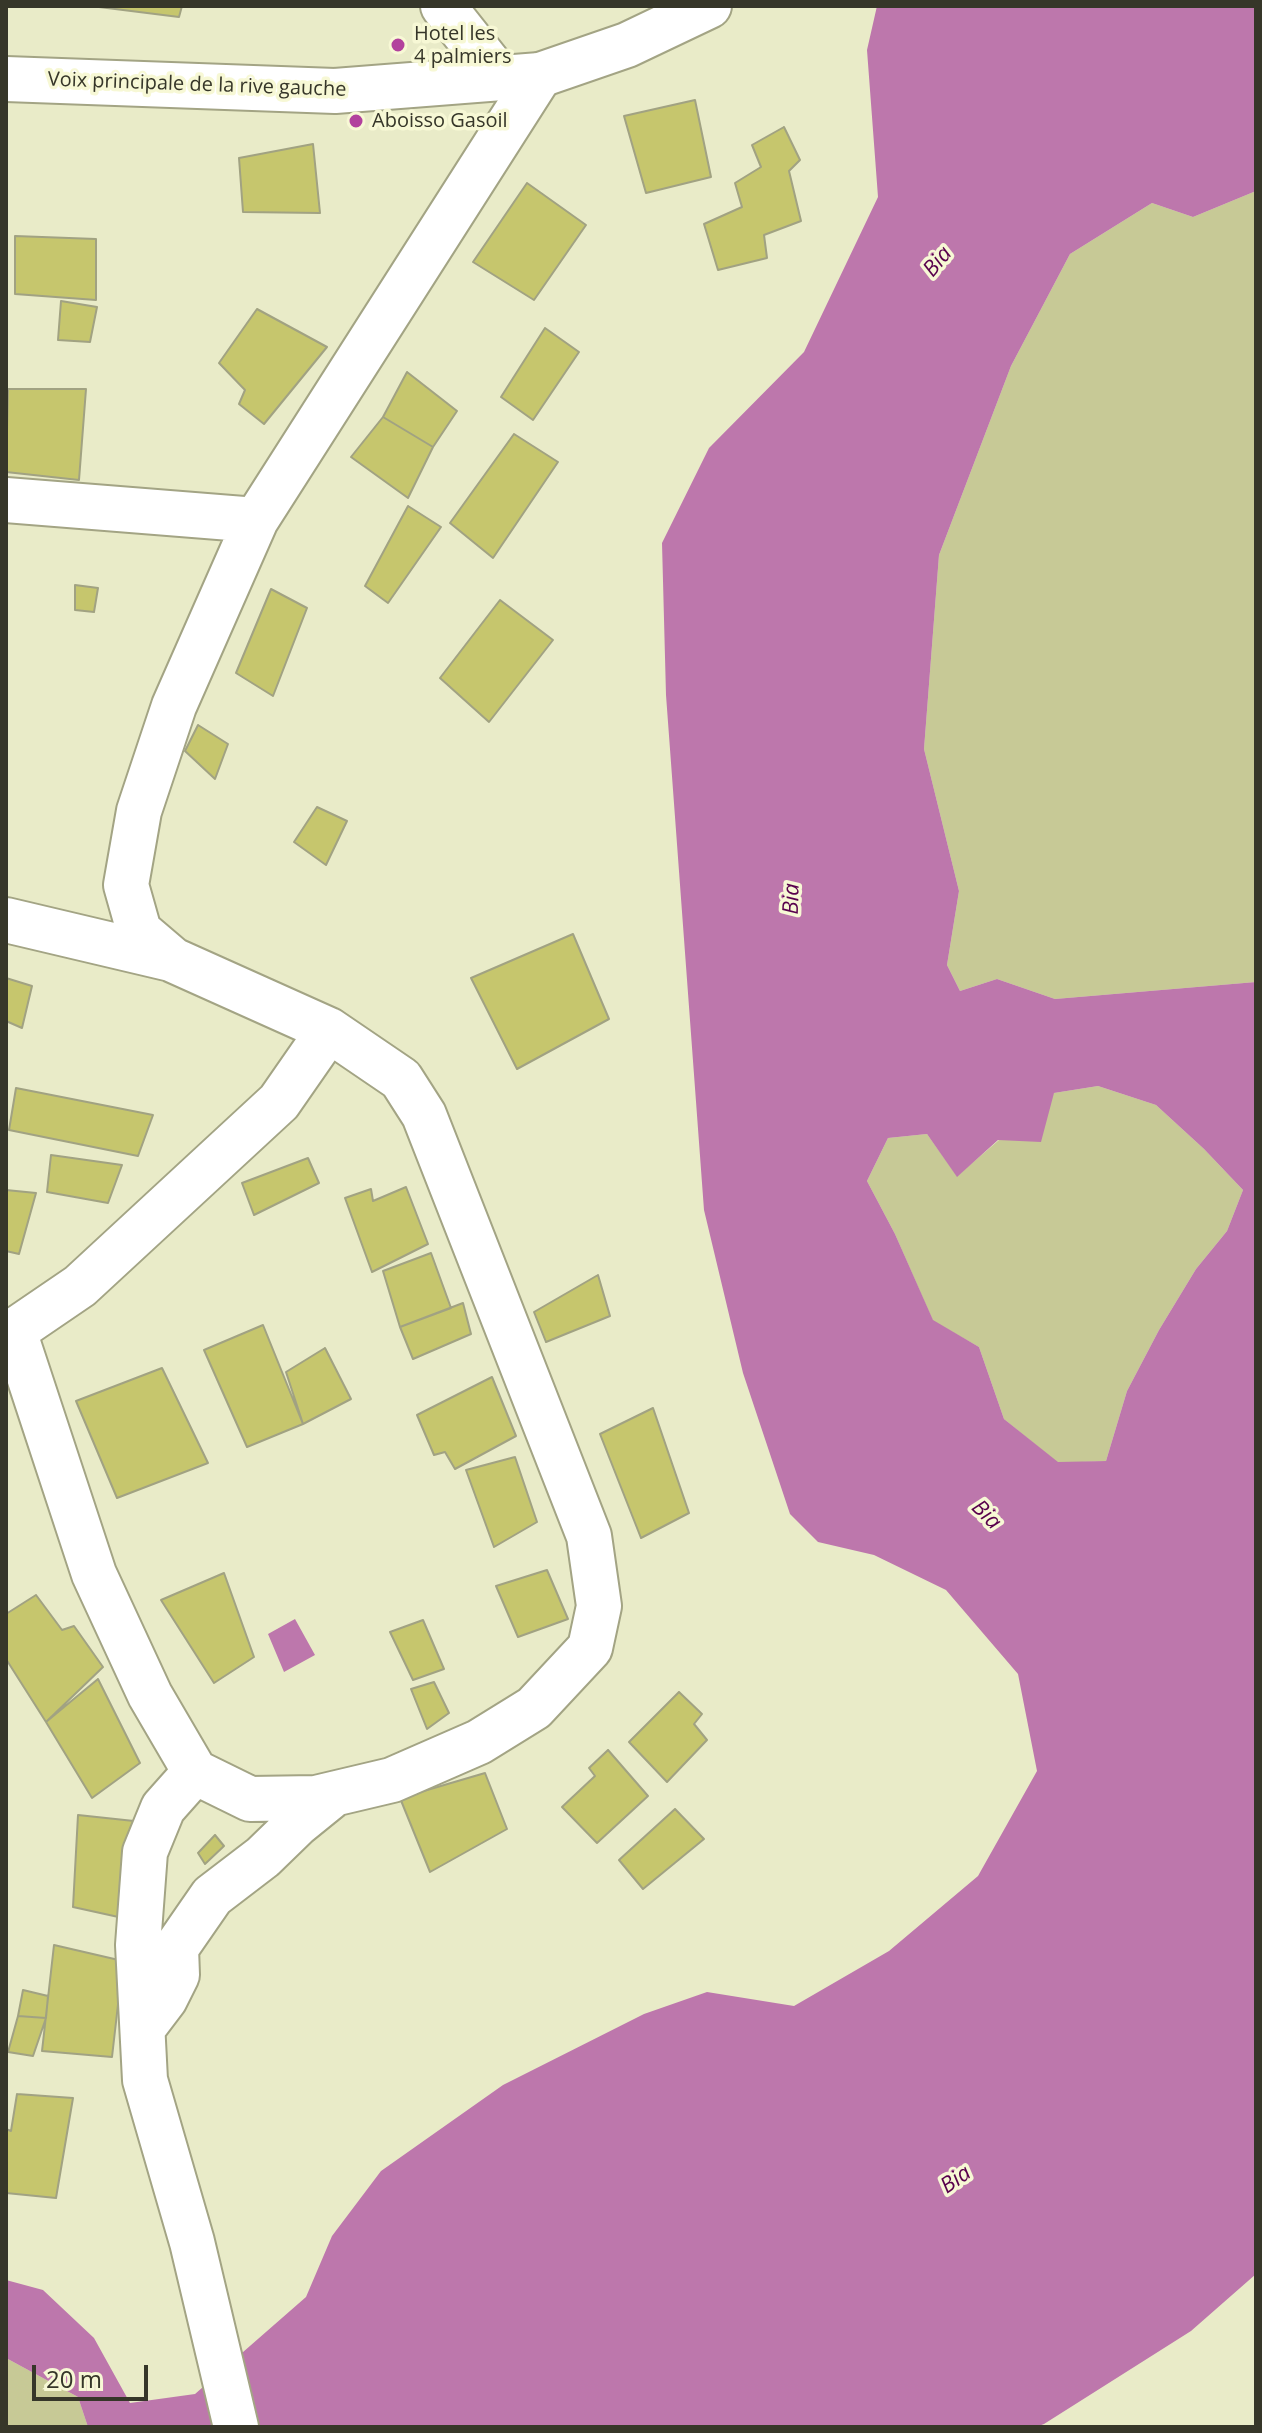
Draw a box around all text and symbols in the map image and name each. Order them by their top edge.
place label: Hotel les 4 palmiers [414,22,512,69]
marker: Hotel les 4 palmiers [389,36,407,54]
street label: Voix principale de la rive gauche [47,68,347,102]
place label: Aboisso Gasoil [372,109,508,133]
marker: Aboisso Gasoil [347,112,365,130]
water label: Bia [918,242,958,282]
water label: Bia [778,883,806,915]
water label: Bia [966,1495,1006,1535]
water label: Bia [936,2160,976,2200]
scale bar [36,2349,152,2399]
text: 20 m [46,2362,102,2395]

